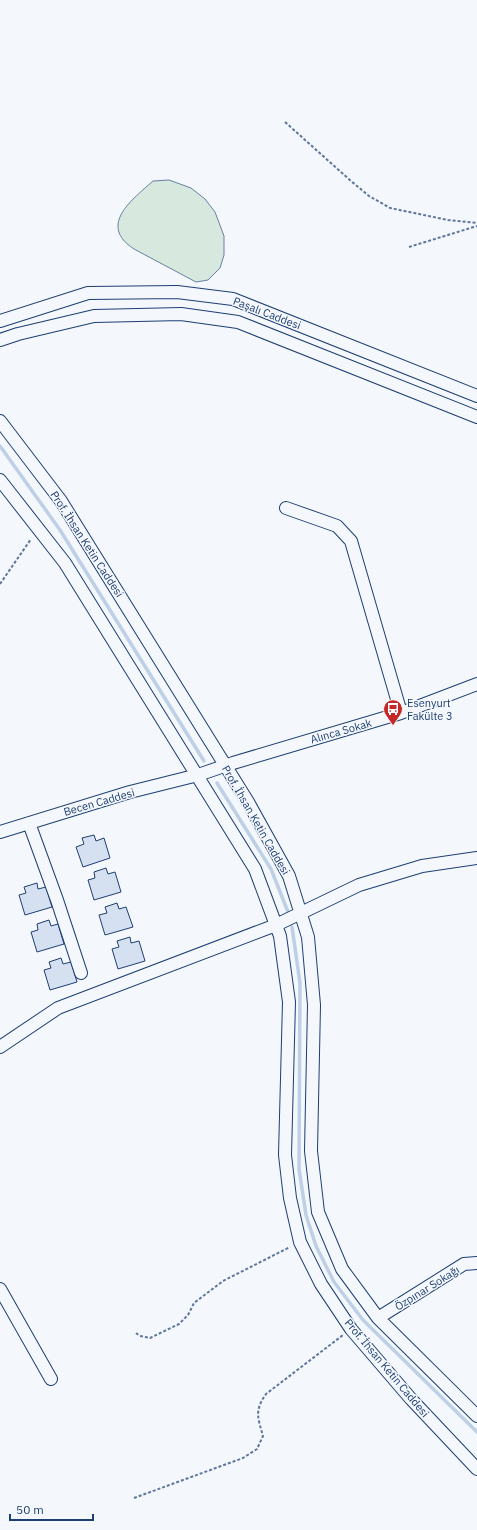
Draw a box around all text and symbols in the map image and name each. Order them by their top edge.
street label: Paşalı Caddesi [231,294,303,332]
street label: Prof. İhsan Ketin Caddesi [47,488,127,600]
place label: Esenyurt Fakülte 3 [407,696,453,723]
bus stop icon: Esenyurt Fakülte 3 [382,698,404,726]
street label: Alınca Sokak [309,716,373,746]
street label: Prof. İhsan Ketin Caddesi [219,763,293,877]
street label: Becen Caddesi [62,785,136,819]
street label: Özpınar Sokağı [392,1263,462,1313]
street label: Prof. İhsan Ketin Caddesi [342,1316,432,1420]
scale bar [10,1496,93,1522]
text: 50 m [16,1502,44,1517]

